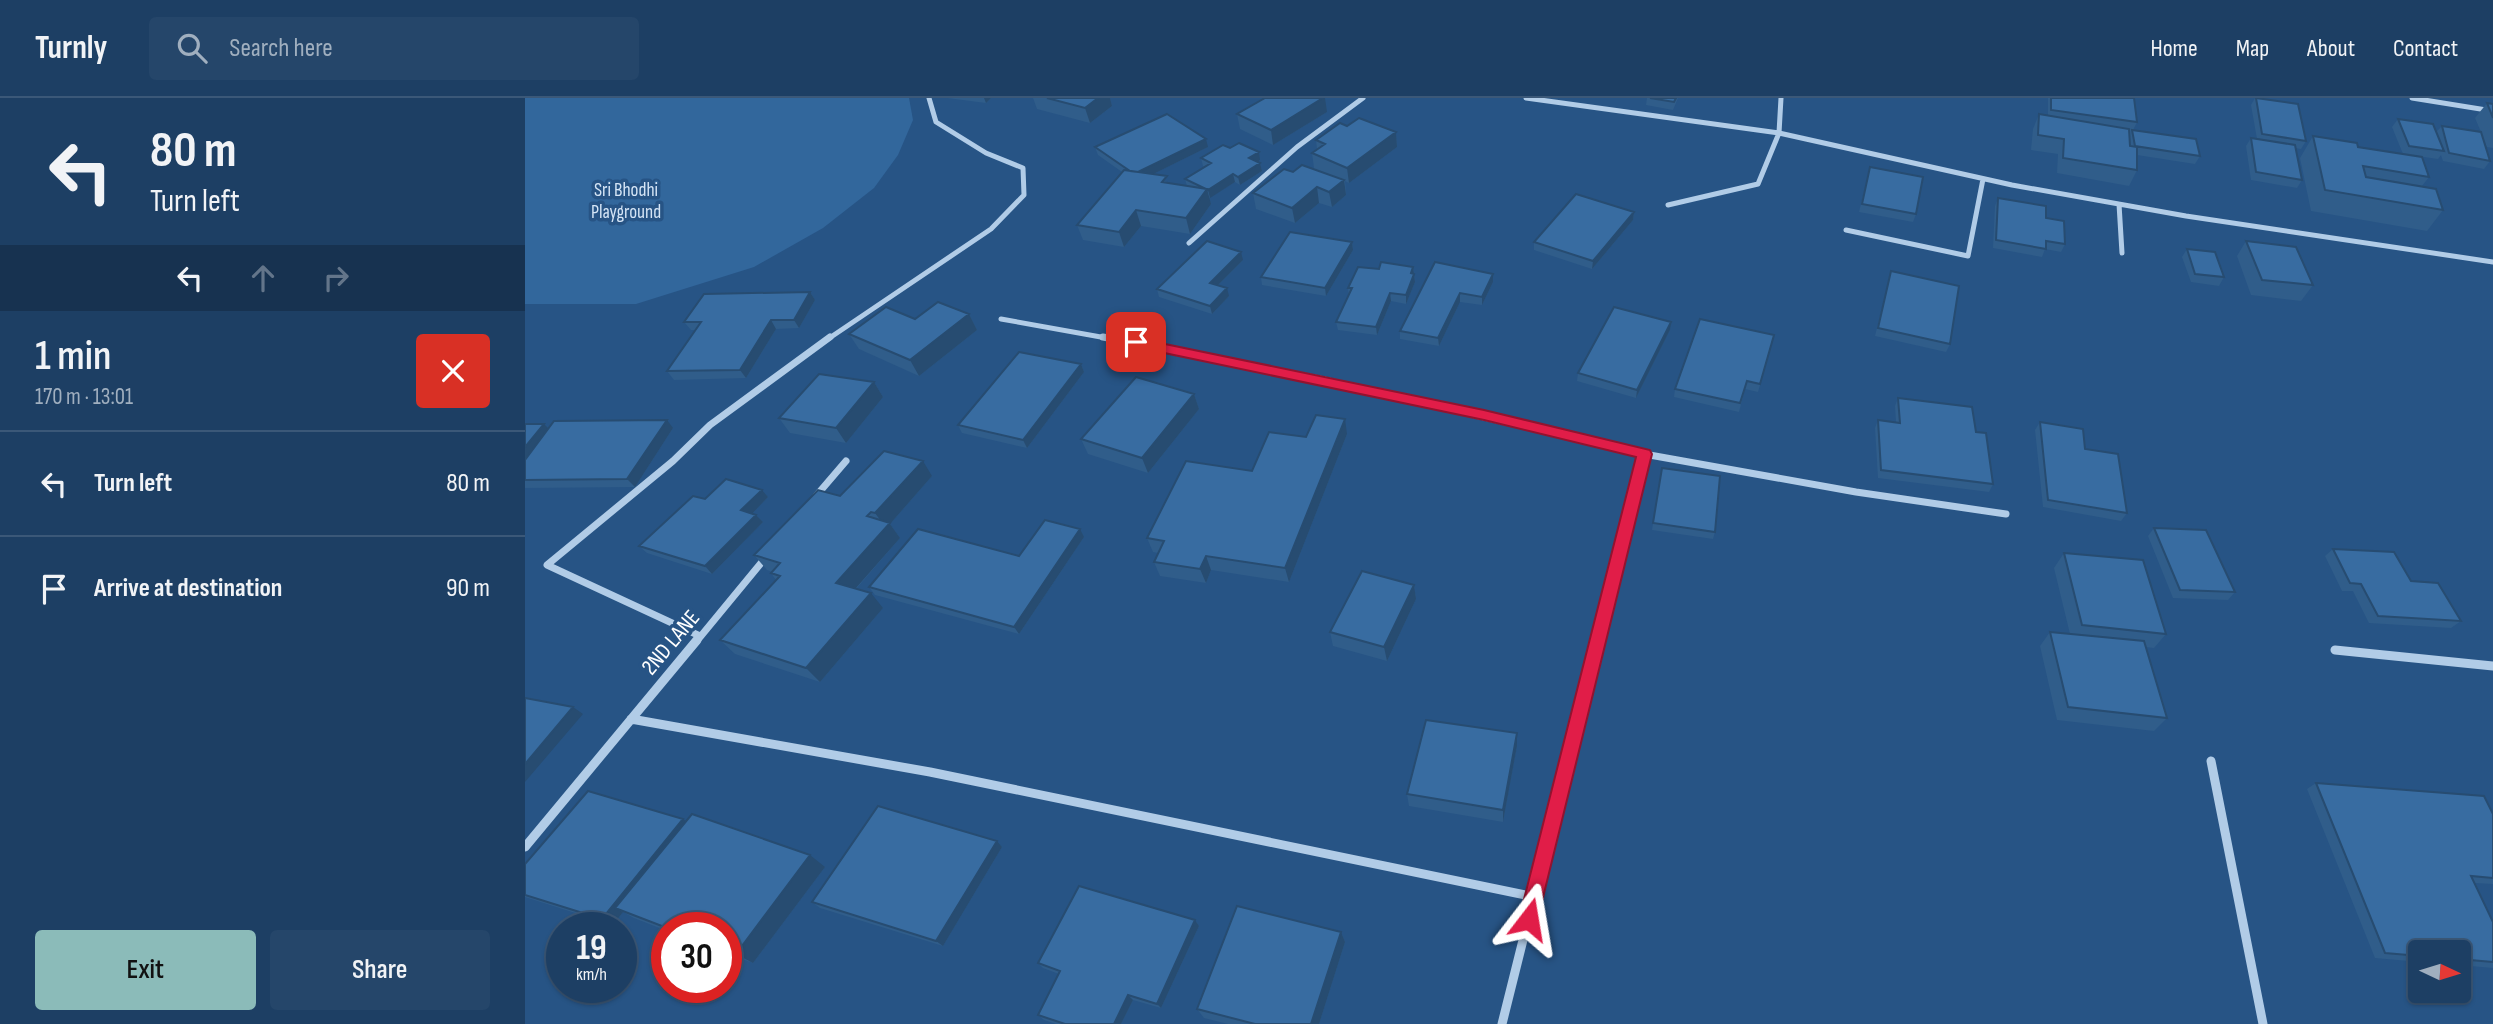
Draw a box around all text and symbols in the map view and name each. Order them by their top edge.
search box [149,17,639,80]
text: Turnly [35,28,107,68]
icon: search [173,29,211,67]
text: Search here [229,33,333,64]
text: Home [2150,34,2198,63]
text: Map [2236,34,2269,63]
text: About [2307,34,2355,63]
text: Contact [2393,34,2458,63]
text: 80 m [150,122,237,181]
icon: left [35,126,126,217]
park label: Sri Bhodhi Playground [591,179,661,224]
text: Turn left [150,182,240,221]
icon: left [171,259,209,297]
icon: ahead [244,259,282,297]
icon: right [317,259,355,297]
pin [1106,312,1166,372]
icon: arrive [1117,323,1155,361]
text: 1 min [35,331,111,382]
button: close [416,334,490,408]
text: 170 m · 13:01 [35,383,133,411]
icon: left [35,465,73,503]
text: Turn left [94,468,172,499]
text: 80 m [446,468,490,499]
icon: arrive [35,570,73,608]
text: Arrive at destination [94,573,282,604]
text: 90 m [446,573,490,604]
street label: 2ND LANE [636,605,706,681]
position arrow [1492,882,1566,956]
speed limit sign: 30 [651,912,742,1003]
text: 19 [576,927,607,970]
button: Exit [35,930,256,1010]
button: Share [270,930,490,1010]
north arrow [2408,940,2471,1003]
map controls [2408,940,2471,1003]
text: km/h [576,964,607,985]

